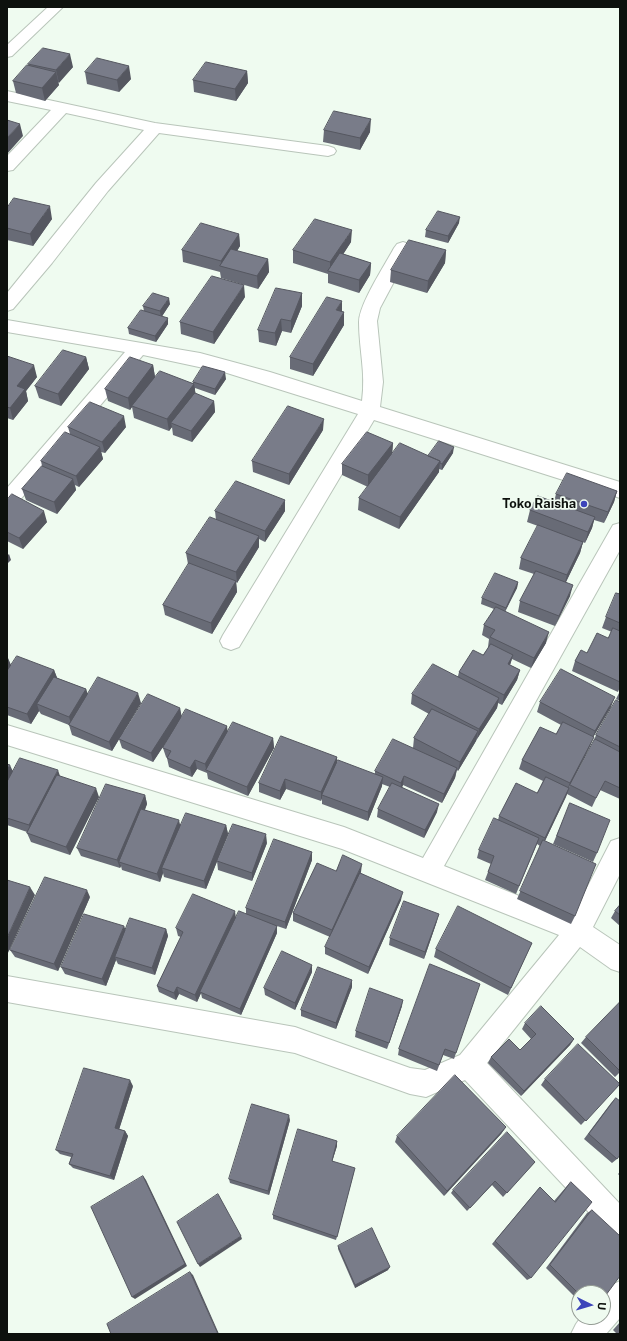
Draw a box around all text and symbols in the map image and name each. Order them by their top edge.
place label: Toko Raisha [502,496,576,512]
marker: Toko Raisha [579,499,589,509]
north arrow [571,1285,611,1325]
text: U [596,1301,608,1310]

